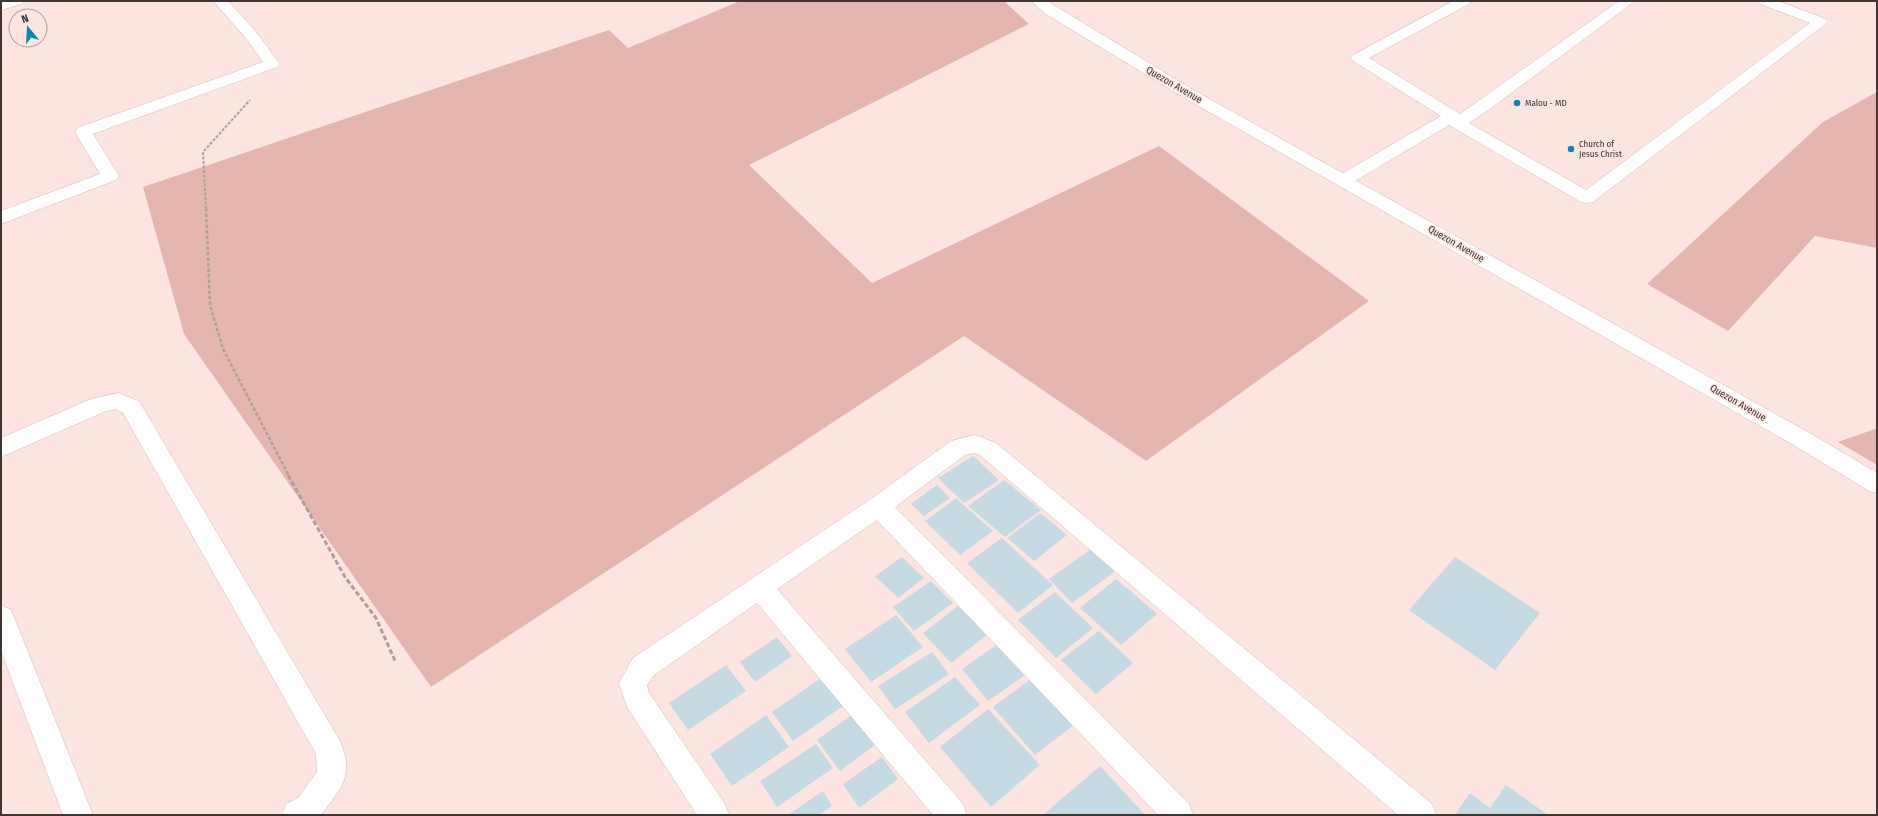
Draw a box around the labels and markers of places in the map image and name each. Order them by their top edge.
marker: Malou - MD [1512,98,1522,108]
place label: Malou - MD [1525,98,1567,108]
place label: Church of Jesus Christ [1579,139,1622,159]
marker: Church of Jesus Christ [1566,144,1576,154]

